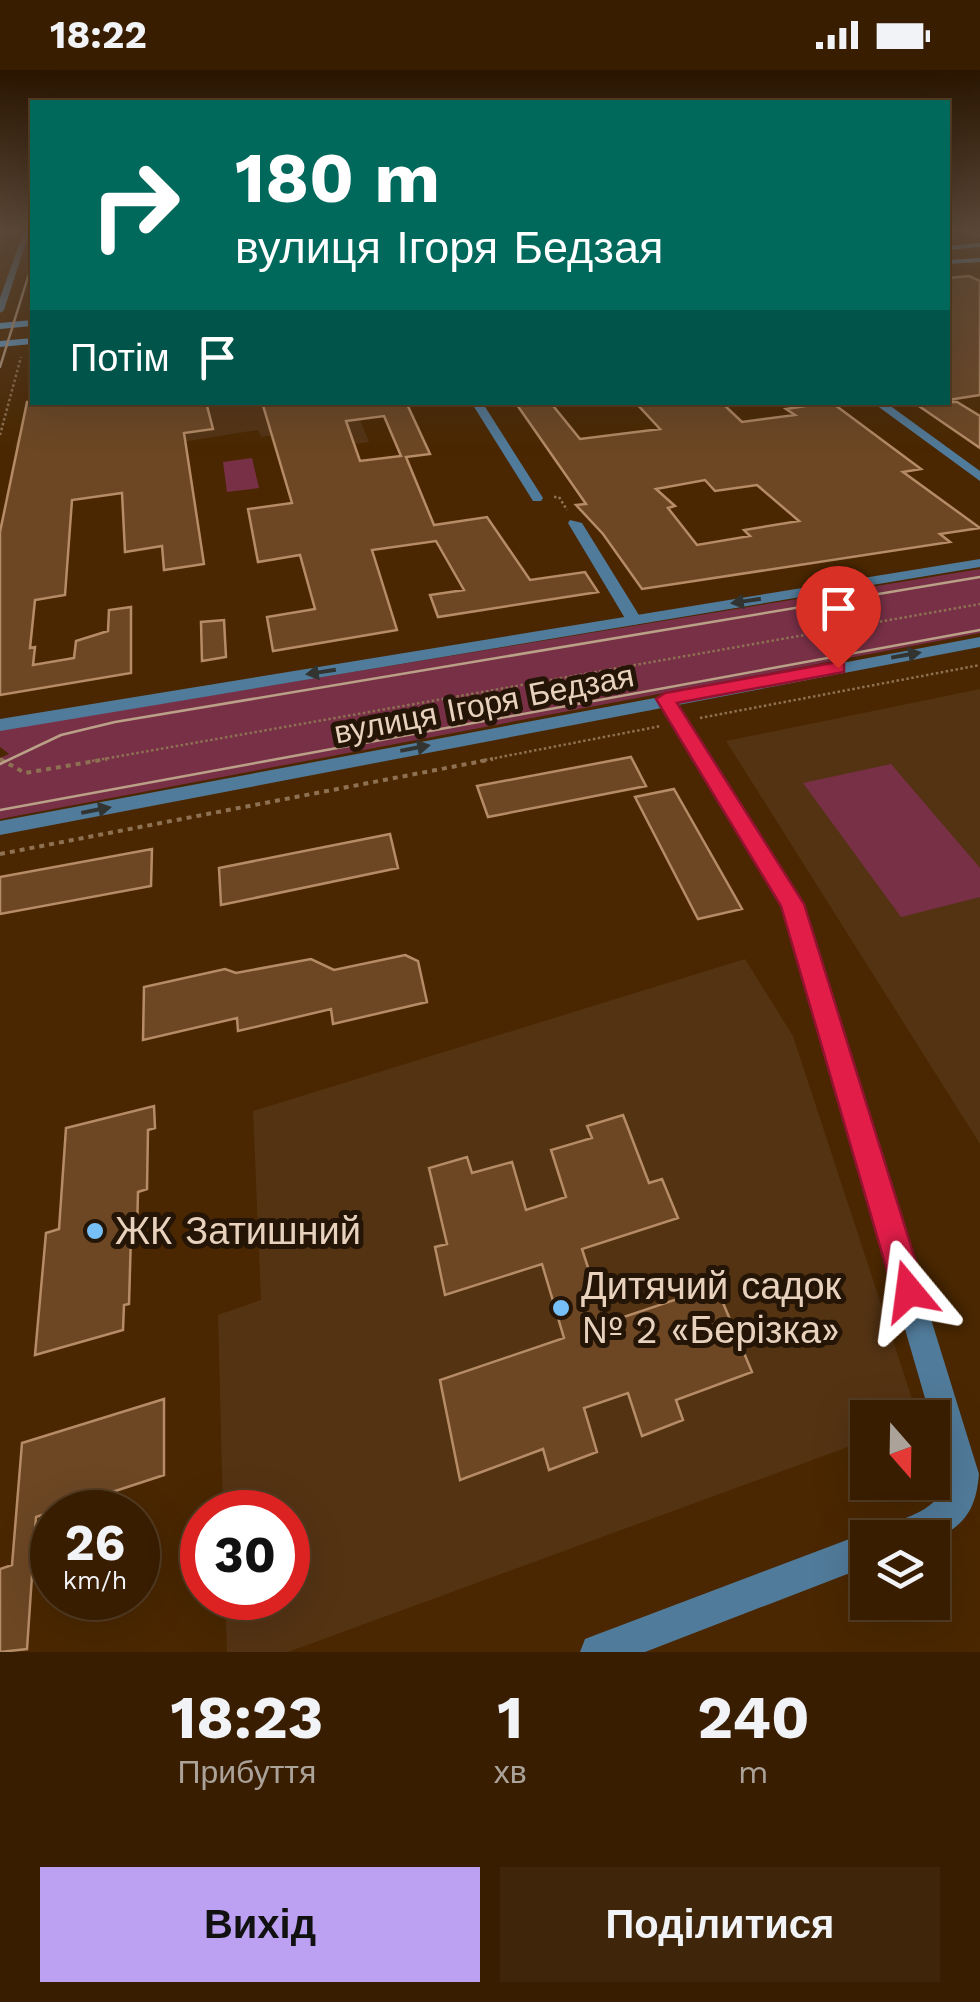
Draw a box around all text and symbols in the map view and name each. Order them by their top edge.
text: 18:22 [50,13,147,57]
text: 180 m [235,137,440,219]
icon: right [70,140,200,270]
text: вулиця Ігоря Бедзая [235,221,663,274]
icon: arrive [190,330,245,385]
text: Потім [70,336,170,380]
pin [796,566,881,669]
icon: arrive [811,581,866,636]
one-way arrow [729,594,761,610]
one-way arrow [891,647,922,662]
street label: вулиця Ігоря Бедзая [331,656,637,752]
one-way arrow [305,665,337,680]
one-way arrow [400,739,431,755]
one-way arrow [81,801,112,817]
place label: ЖК Затишний [115,1209,361,1253]
marker: ЖК Затишний [84,1220,106,1242]
position arrow [857,1239,961,1343]
place label: Дитячий садок № 2 «Берізка» [581,1264,842,1352]
marker: Дитячий садок № 2 «Берізка» [550,1297,572,1319]
north arrow [850,1400,950,1500]
map controls [850,1400,950,1620]
speed limit sign: 30 [180,1490,310,1620]
text: 26 [65,1513,125,1572]
button: layers [850,1520,950,1620]
text: km/h [63,1566,127,1595]
text: 18:23 [170,1682,323,1753]
text: 1 [497,1682,523,1753]
text: 240 [697,1682,810,1753]
text: Прибуття [177,1753,316,1791]
text: хв [494,1753,527,1791]
text: m [738,1753,769,1791]
button: Вихід [40,1867,480,1982]
button: Поділитися [500,1867,940,1982]

